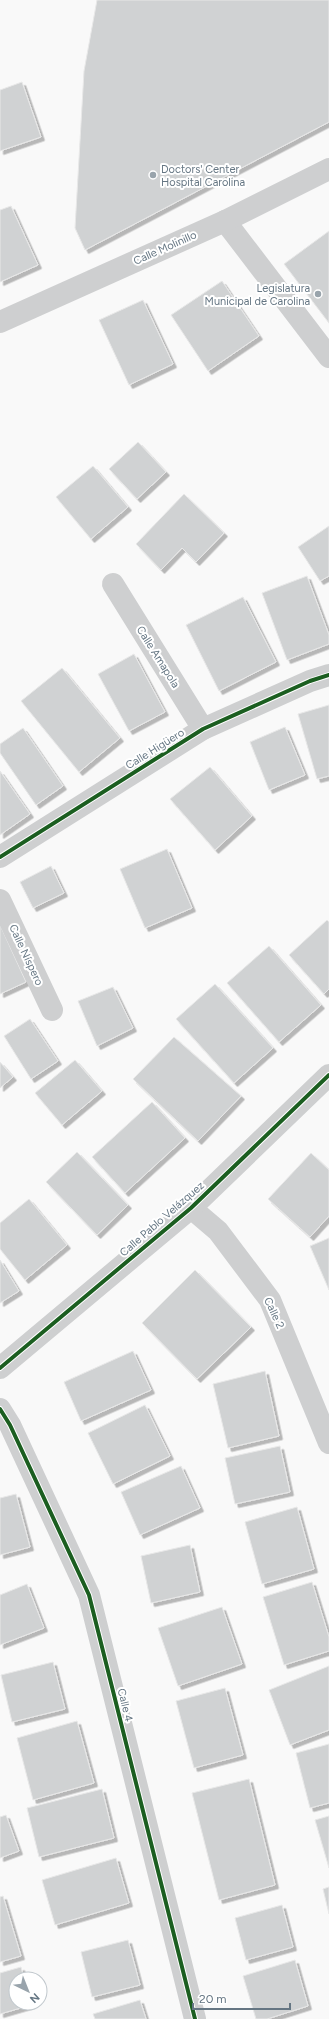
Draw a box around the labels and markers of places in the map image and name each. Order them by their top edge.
place label: Doctors' Center Hospital Carolina [161,163,245,189]
marker: Doctors' Center Hospital Carolina [148,170,158,180]
place label: Legislatura Municipal de Carolina [205,282,310,308]
marker: Legislatura Municipal de Carolina [313,289,323,299]

